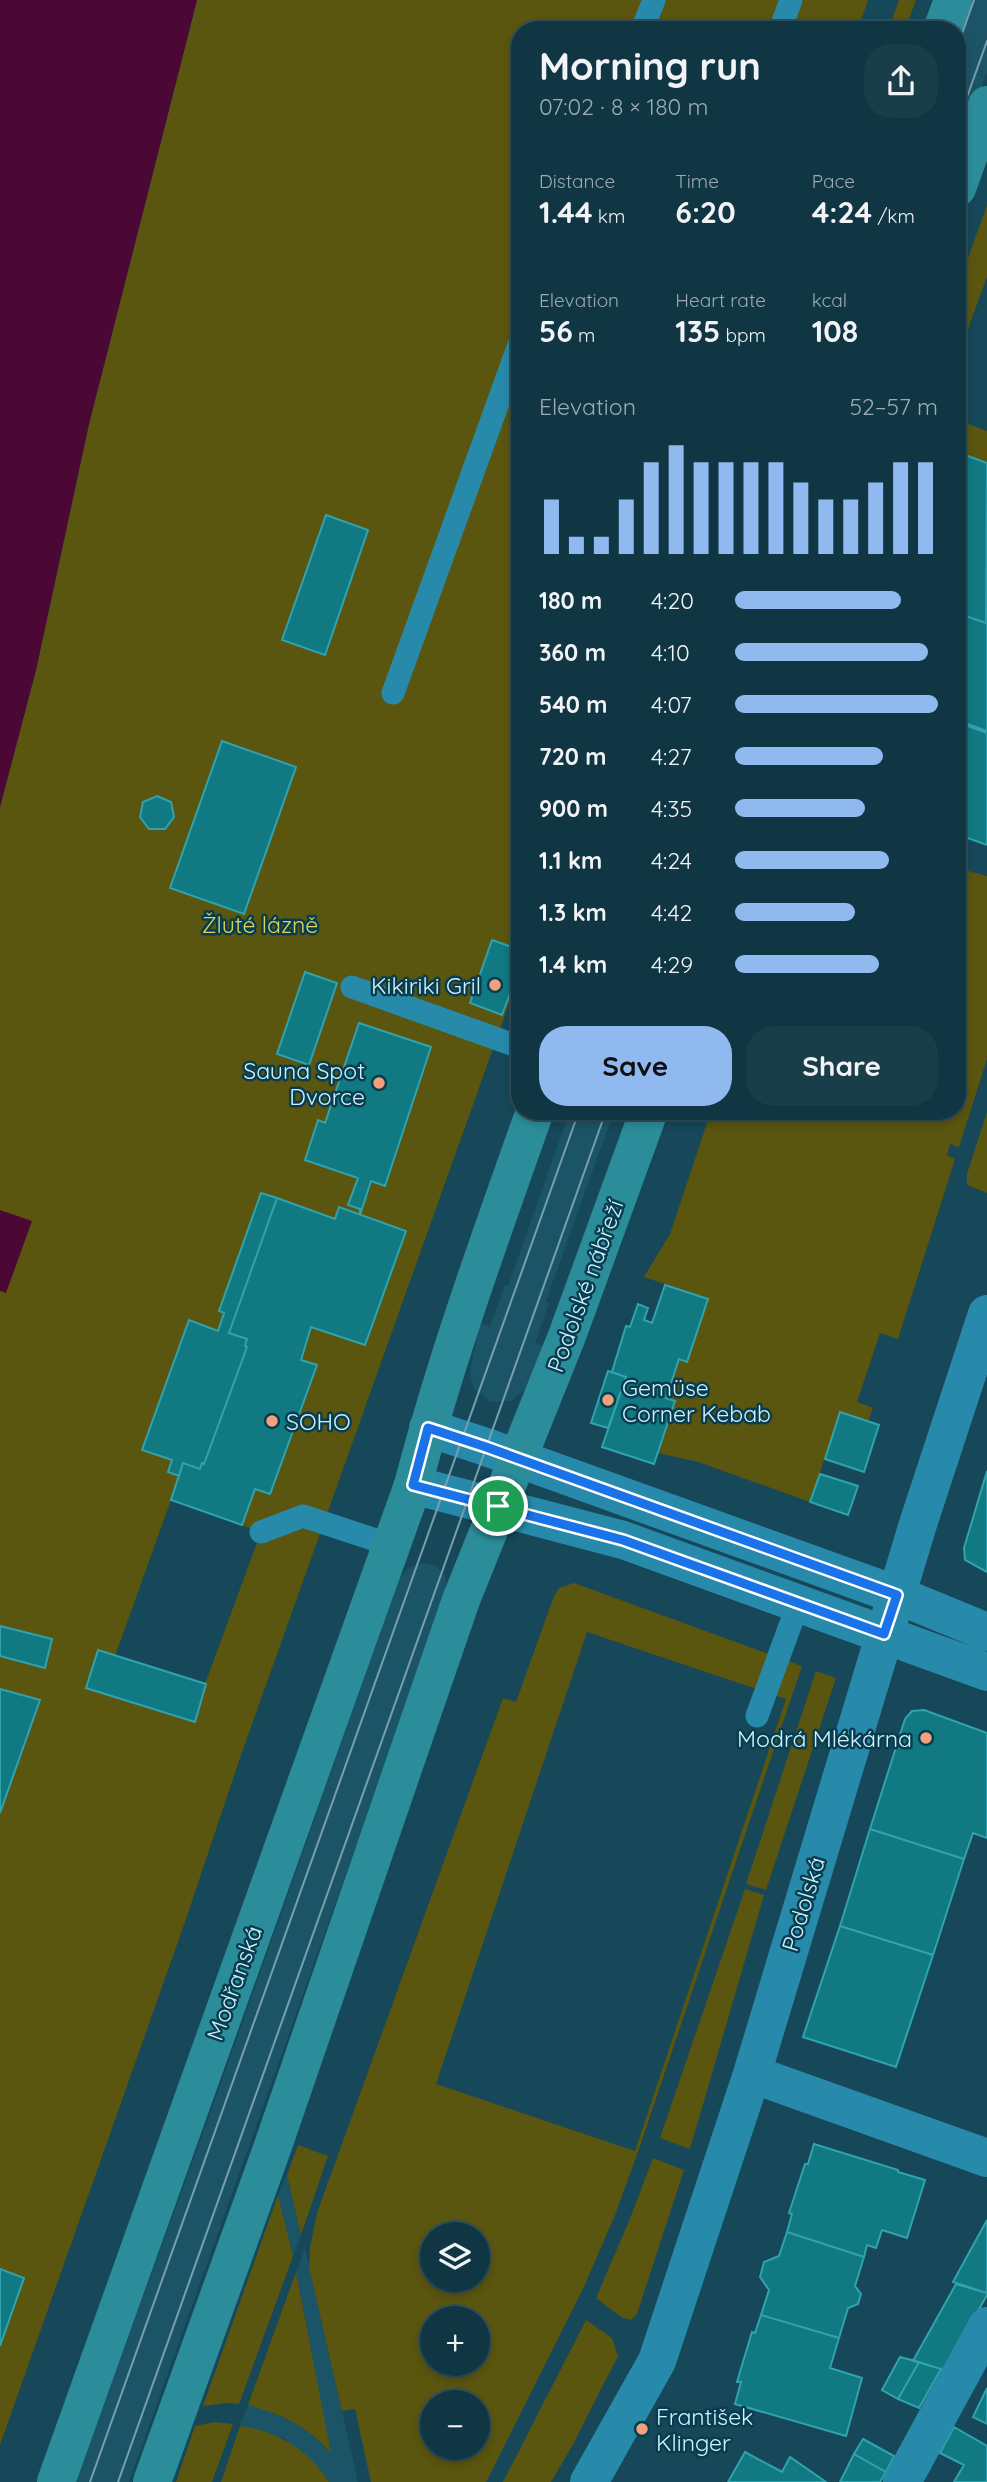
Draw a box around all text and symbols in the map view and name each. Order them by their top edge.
text: Morning run [539,42,761,90]
button: share [864,44,938,118]
text: 07:02 · 8 × 180 m [539,92,709,121]
text: Distance [539,169,615,193]
text: Time [675,169,719,193]
text: Pace [812,169,855,193]
text: 1.44 [539,193,593,231]
text: 6:20 [675,193,736,231]
text: 4:24 [812,193,872,231]
text: km [593,204,625,228]
text: /km [872,204,915,228]
text: Elevation [539,288,619,312]
text: Heart rate [675,288,766,312]
text: kcal [812,288,847,312]
text: 56 [539,312,573,350]
text: 135 [675,312,720,350]
text: 108 [812,312,858,350]
text: m [573,323,595,347]
text: bpm [720,323,766,347]
text: Elevation [539,392,636,421]
text: 52–57 m [849,392,938,421]
text: 180 m [539,586,602,615]
text: 4:20 [651,586,694,615]
text: 360 m [539,638,606,667]
text: 4:10 [651,638,690,667]
text: 540 m [539,690,608,719]
text: 4:07 [651,690,692,719]
text: 720 m [539,742,606,771]
text: 4:27 [651,742,692,771]
text: 900 m [539,794,608,823]
text: 4:35 [651,794,692,823]
text: 1.1 km [539,846,602,875]
text: 4:24 [651,846,692,875]
text: 1.3 km [539,898,607,927]
text: 4:42 [651,898,692,927]
park label: Žluté lázně [202,910,318,939]
text: 1.4 km [539,950,607,979]
text: 4:29 [651,950,693,979]
place label: Kikiriki Gril [371,971,481,1000]
marker: Kikiriki Gril [487,977,503,993]
button: Save [539,1026,732,1106]
button: Share [746,1026,938,1106]
place label: Sauna Spot Dvorce [243,1056,365,1111]
marker: Sauna Spot Dvorce [371,1075,387,1091]
street label: Podolské nábřeží [540,1196,630,1376]
place label: Gemüse Corner Kebab [622,1373,771,1428]
marker: Gemüse Corner Kebab [600,1392,616,1408]
place label: SOHO [286,1407,351,1436]
marker: SOHO [264,1413,280,1429]
pin [468,1476,528,1536]
icon: arrive [479,1487,517,1525]
place label: Modrá Mlékárna [737,1724,912,1753]
marker: Modrá Mlékárna [918,1730,934,1746]
street label: Podolská [775,1853,831,1955]
street label: Modřanská [200,1922,268,2044]
map controls [420,2222,490,2460]
button: layers [420,2222,490,2292]
button: + [420,2306,490,2376]
button: − [420,2390,490,2460]
place label: František Klinger [656,2402,753,2457]
marker: František Klinger [634,2421,650,2437]

